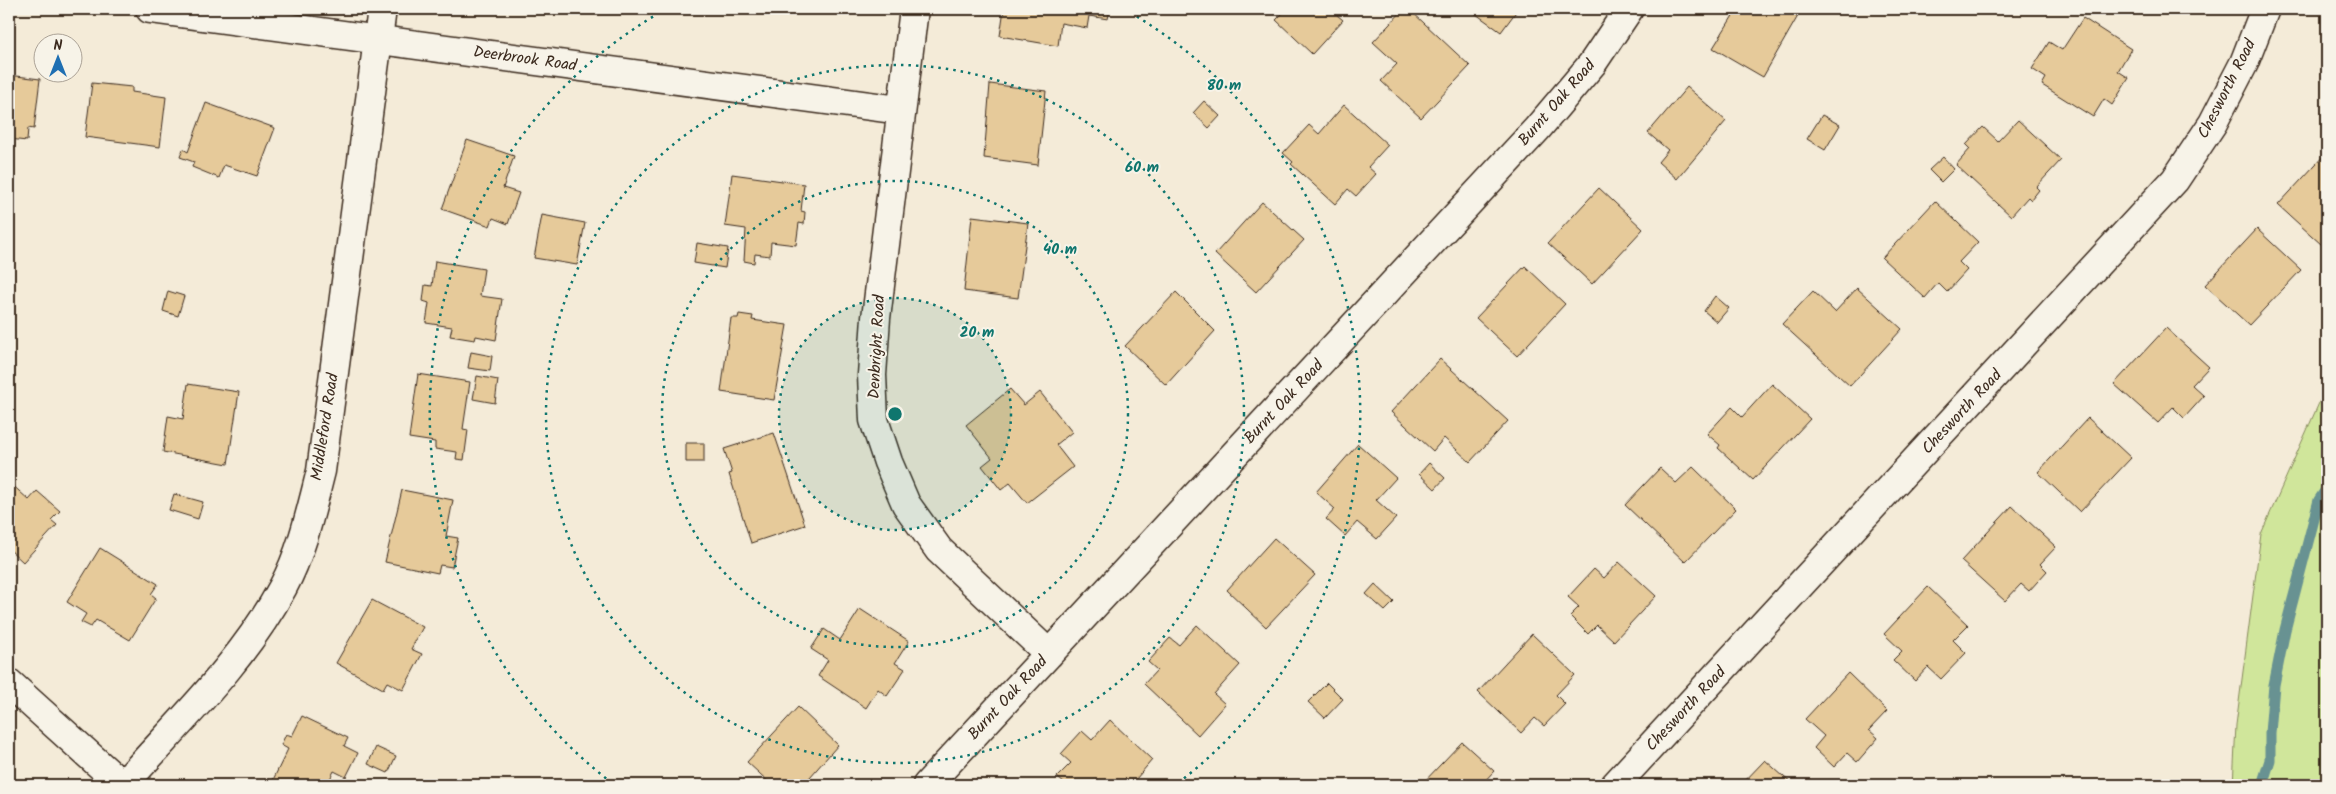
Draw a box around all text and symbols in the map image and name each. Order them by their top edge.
north arrow [32,32,82,82]
street label: Chesworth Road [2191,34,2263,143]
text: N [54,35,63,57]
street label: Deerbrook Road [472,39,579,79]
street label: Burnt Oak Road [1512,53,1602,152]
text: 80 m [1207,74,1241,98]
text: 60 m [1125,156,1159,180]
text: 40 m [1043,238,1077,262]
street label: Denbright Road [862,293,892,400]
text: 20 m [960,321,994,345]
street label: Burnt Oak Road [1238,353,1331,450]
street label: Chesworth Road [1916,363,2009,460]
street label: Middleford Road [304,370,346,483]
centre of rings [886,405,904,423]
street label: Burnt Oak Road [962,649,1055,746]
street label: Chesworth Road [1640,660,1733,757]

